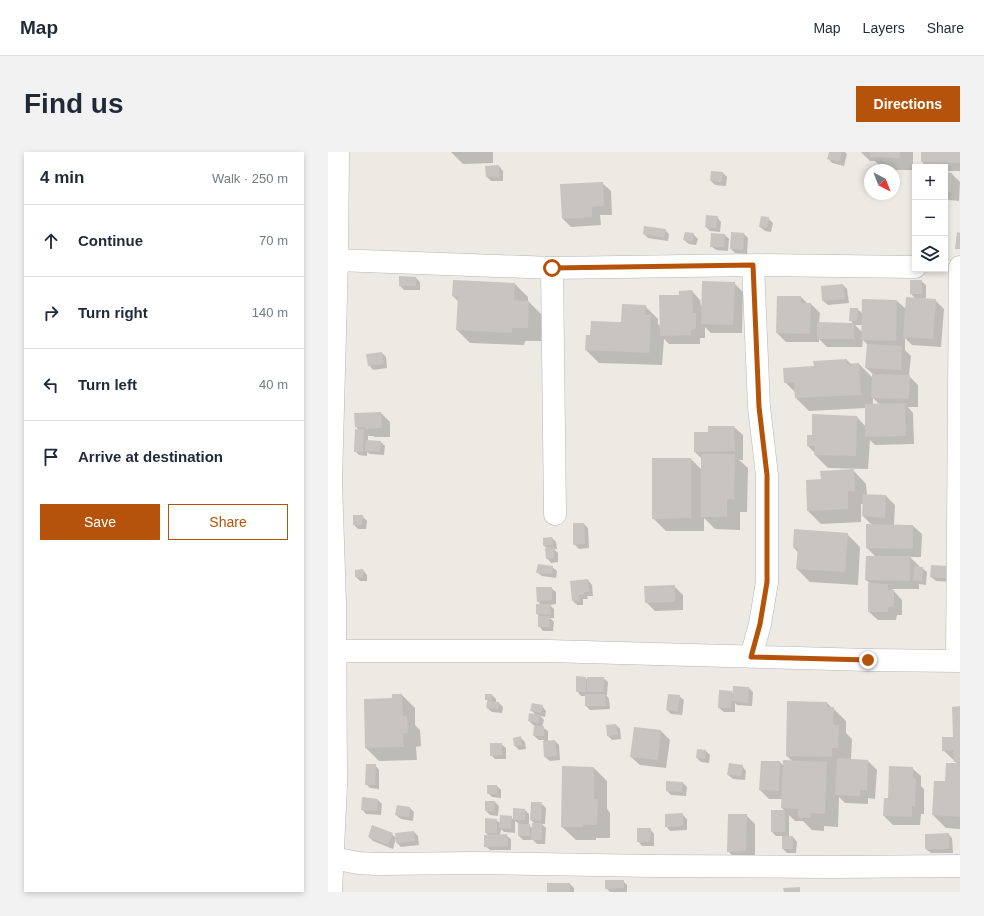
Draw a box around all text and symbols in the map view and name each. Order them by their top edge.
text: Map [20,17,58,38]
text: Map [813,20,841,36]
text: Layers [863,20,905,36]
text: Share [927,20,964,36]
button: Directions [856,86,960,122]
text: Find us [24,88,124,119]
north arrow [864,164,900,200]
map controls [912,164,948,272]
button: + [912,164,948,200]
text: 4 min [40,168,84,187]
text: Walk · 250 m [212,171,288,186]
button: − [912,200,948,236]
icon: ahead [40,230,62,252]
text: Continue [78,232,143,249]
text: 70 m [259,233,288,248]
button: layers [912,236,948,272]
route start [543,259,561,277]
icon: right [40,302,62,324]
text: Turn right [78,304,148,321]
text: 140 m [252,305,288,320]
icon: left [40,374,62,396]
text: Turn left [78,376,137,393]
text: 40 m [259,377,288,392]
icon: arrive [40,446,62,468]
text: Arrive at destination [78,448,223,465]
button: Save [40,504,160,540]
button: Share [168,504,288,540]
route end [859,651,877,669]

